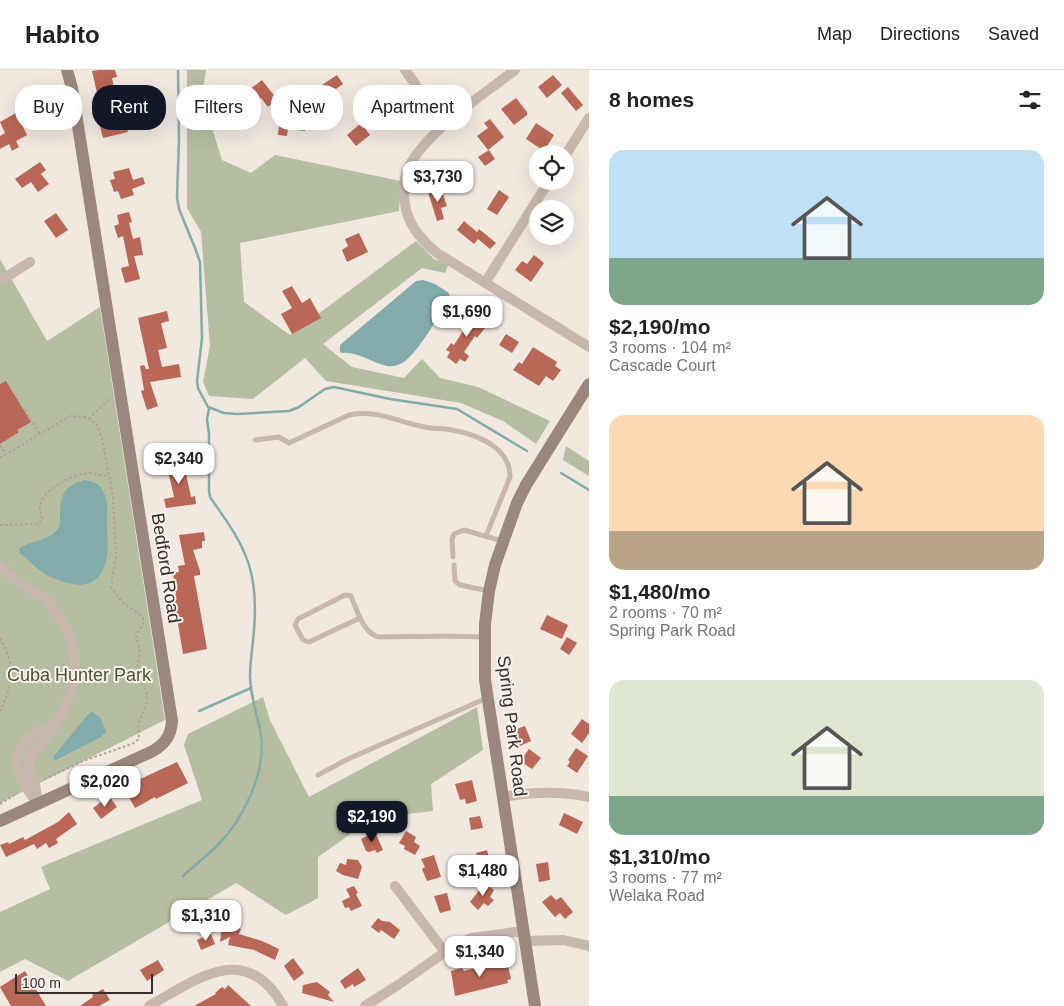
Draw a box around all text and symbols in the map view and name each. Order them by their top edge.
text: Habito [25,21,100,48]
text: Map [817,24,852,44]
text: Directions [880,24,960,44]
text: Saved [988,24,1039,44]
chip: Buy [15,85,82,130]
chip: Rent [92,85,166,130]
chip: Filters [176,85,261,130]
chip: New [271,85,343,130]
chip: Apartment [353,85,472,130]
icon: filters [1016,86,1044,114]
text: 8 homes [609,88,694,111]
map controls [529,145,574,245]
button: locate [529,145,574,190]
pin: $3,730 [397,160,479,203]
text: $3,730 [414,168,462,185]
icon: home [782,183,872,273]
button: layers [529,200,574,245]
pin: $1,690 [426,296,508,338]
text: $1,690 [443,303,491,320]
text: $2,190/mo [609,315,711,338]
text: 3 rooms · 104 m² [609,339,731,356]
text: Cascade Court [609,357,716,374]
pin: $2,340 [138,442,220,485]
icon: home [782,448,872,538]
text: $2,340 [155,450,203,467]
street label: Bedford Road [147,512,185,624]
text: $1,480/mo [609,580,711,603]
text: 2 rooms · 70 m² [609,604,722,621]
text: Spring Park Road [609,622,735,639]
street label: Spring Park Road [493,654,531,798]
park label: Cuba Hunter Park [7,665,152,685]
icon: home [782,713,872,803]
pin: $2,020 [64,766,146,808]
text: $2,020 [81,773,129,790]
pin: $2,190 [331,800,413,843]
text: $2,190 [348,808,396,825]
text: $1,310/mo [609,845,711,868]
pin: $1,480 [442,854,524,897]
text: $1,480 [459,862,507,879]
text: 3 rooms · 77 m² [609,869,722,886]
text: Welaka Road [609,887,705,904]
pin: $1,310 [165,900,247,942]
text: $1,310 [182,907,230,924]
pin: $1,340 [439,936,521,978]
text: $1,340 [456,943,504,960]
scale bar [15,971,152,994]
text: 100 m [22,975,61,991]

